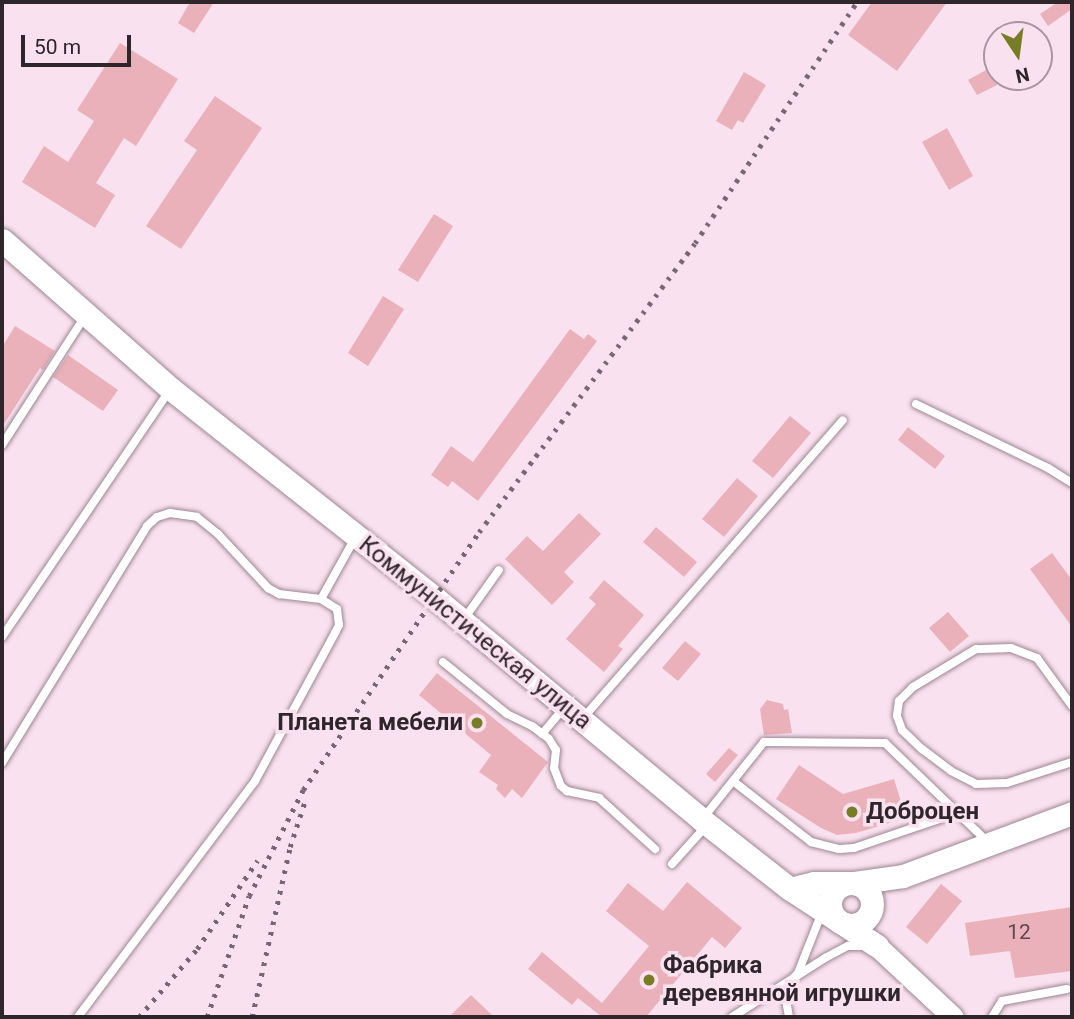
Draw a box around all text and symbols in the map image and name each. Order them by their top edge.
scale bar [24,21,135,65]
north arrow [983,21,1053,91]
text: 50 m [34,35,81,59]
text: N [1013,62,1032,88]
street label: Коммунистическая улица [353,530,597,736]
place label: Планета мебели [277,709,463,737]
marker: Планета мебели [469,715,485,731]
place label: Доброцен [866,798,979,826]
marker: Доброцен [844,804,860,820]
house number: 12 [1007,919,1031,945]
place label: Фабрика деревянной игрушки [663,952,901,1008]
marker: Фабрика деревянной игрушки [641,972,657,988]

